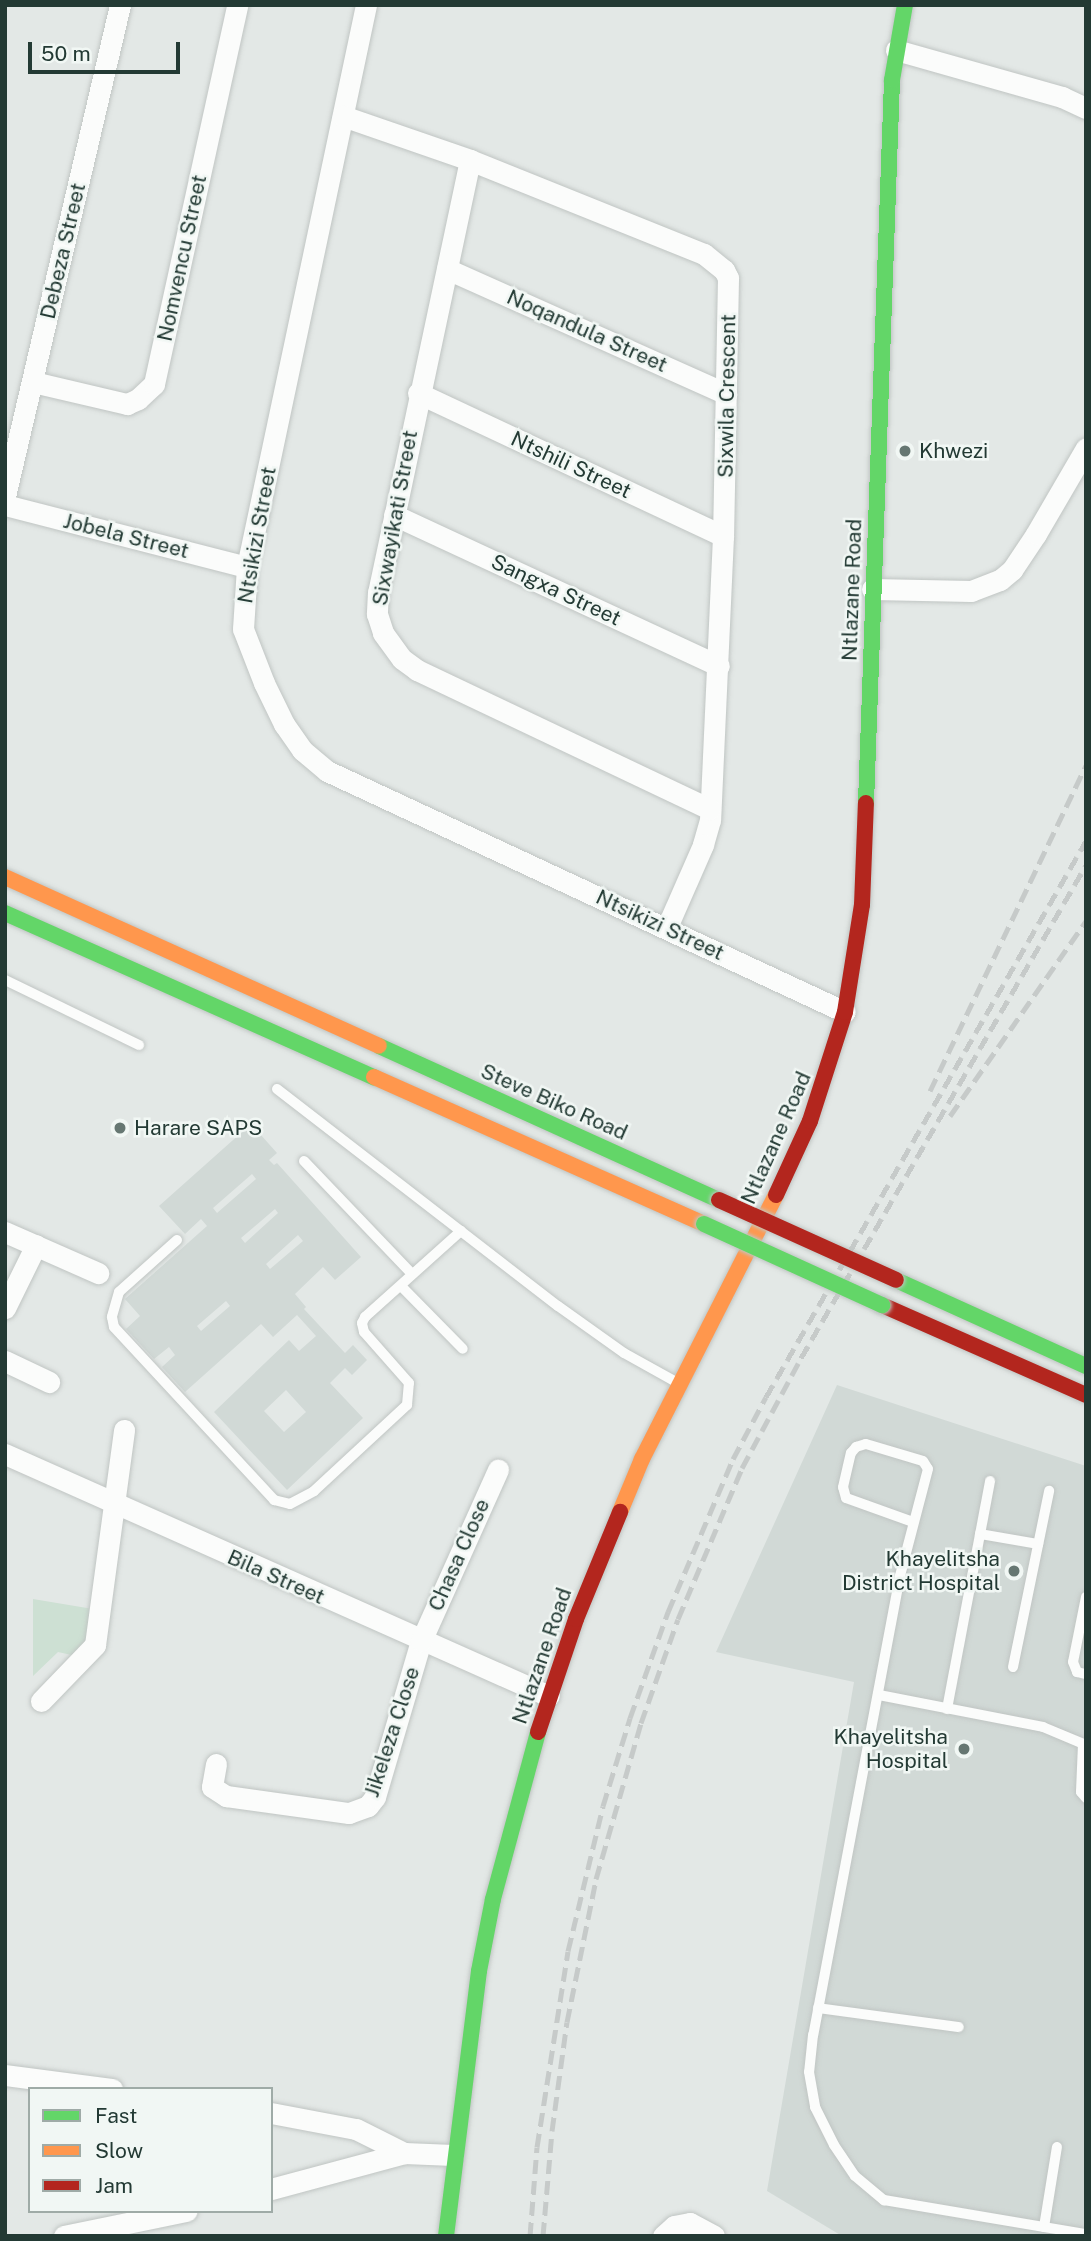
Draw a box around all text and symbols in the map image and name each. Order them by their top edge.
scale bar [32,28,184,72]
text: 50 m [41,41,91,66]
street label: Nomvencu Street [152,172,212,344]
street label: Debeza Street [35,181,91,321]
street label: Noqandula Street [503,284,671,378]
street label: Sixwila Crescent [713,314,741,478]
street label: Ntshili Street [507,426,635,504]
street label: Sixwayikati Street [367,428,423,608]
place label: Khwezi [919,438,988,464]
marker: Khwezi [897,443,913,459]
street label: Ntsikizi Street [233,465,281,605]
street label: Jobela Street [60,508,192,564]
street label: Ntlazane Road [837,518,867,662]
street label: Sangxa Street [487,549,625,631]
street label: Ntsikizi Street [592,884,728,966]
street label: Steve Biko Road [477,1058,631,1146]
street label: Ntlazane Road [736,1068,816,1208]
place label: Harare SAPS [134,1115,262,1141]
marker: Harare SAPS [112,1120,128,1136]
street label: Chasa Close [423,1495,495,1615]
street label: Bila Street [223,1544,329,1610]
place label: Khayelitsha District Hospital [842,1546,1000,1596]
marker: Khayelitsha District Hospital [1006,1563,1022,1579]
street label: Ntlazane Road [507,1585,577,1727]
street label: Jikeleza Close [359,1664,425,1800]
place label: Khayelitsha Hospital [834,1724,948,1774]
marker: Khayelitsha Hospital [954,1739,974,1759]
legend [28,2087,273,2213]
text: Fast [95,2103,137,2128]
text: Slow [95,2138,143,2163]
text: Jam [95,2173,133,2198]

